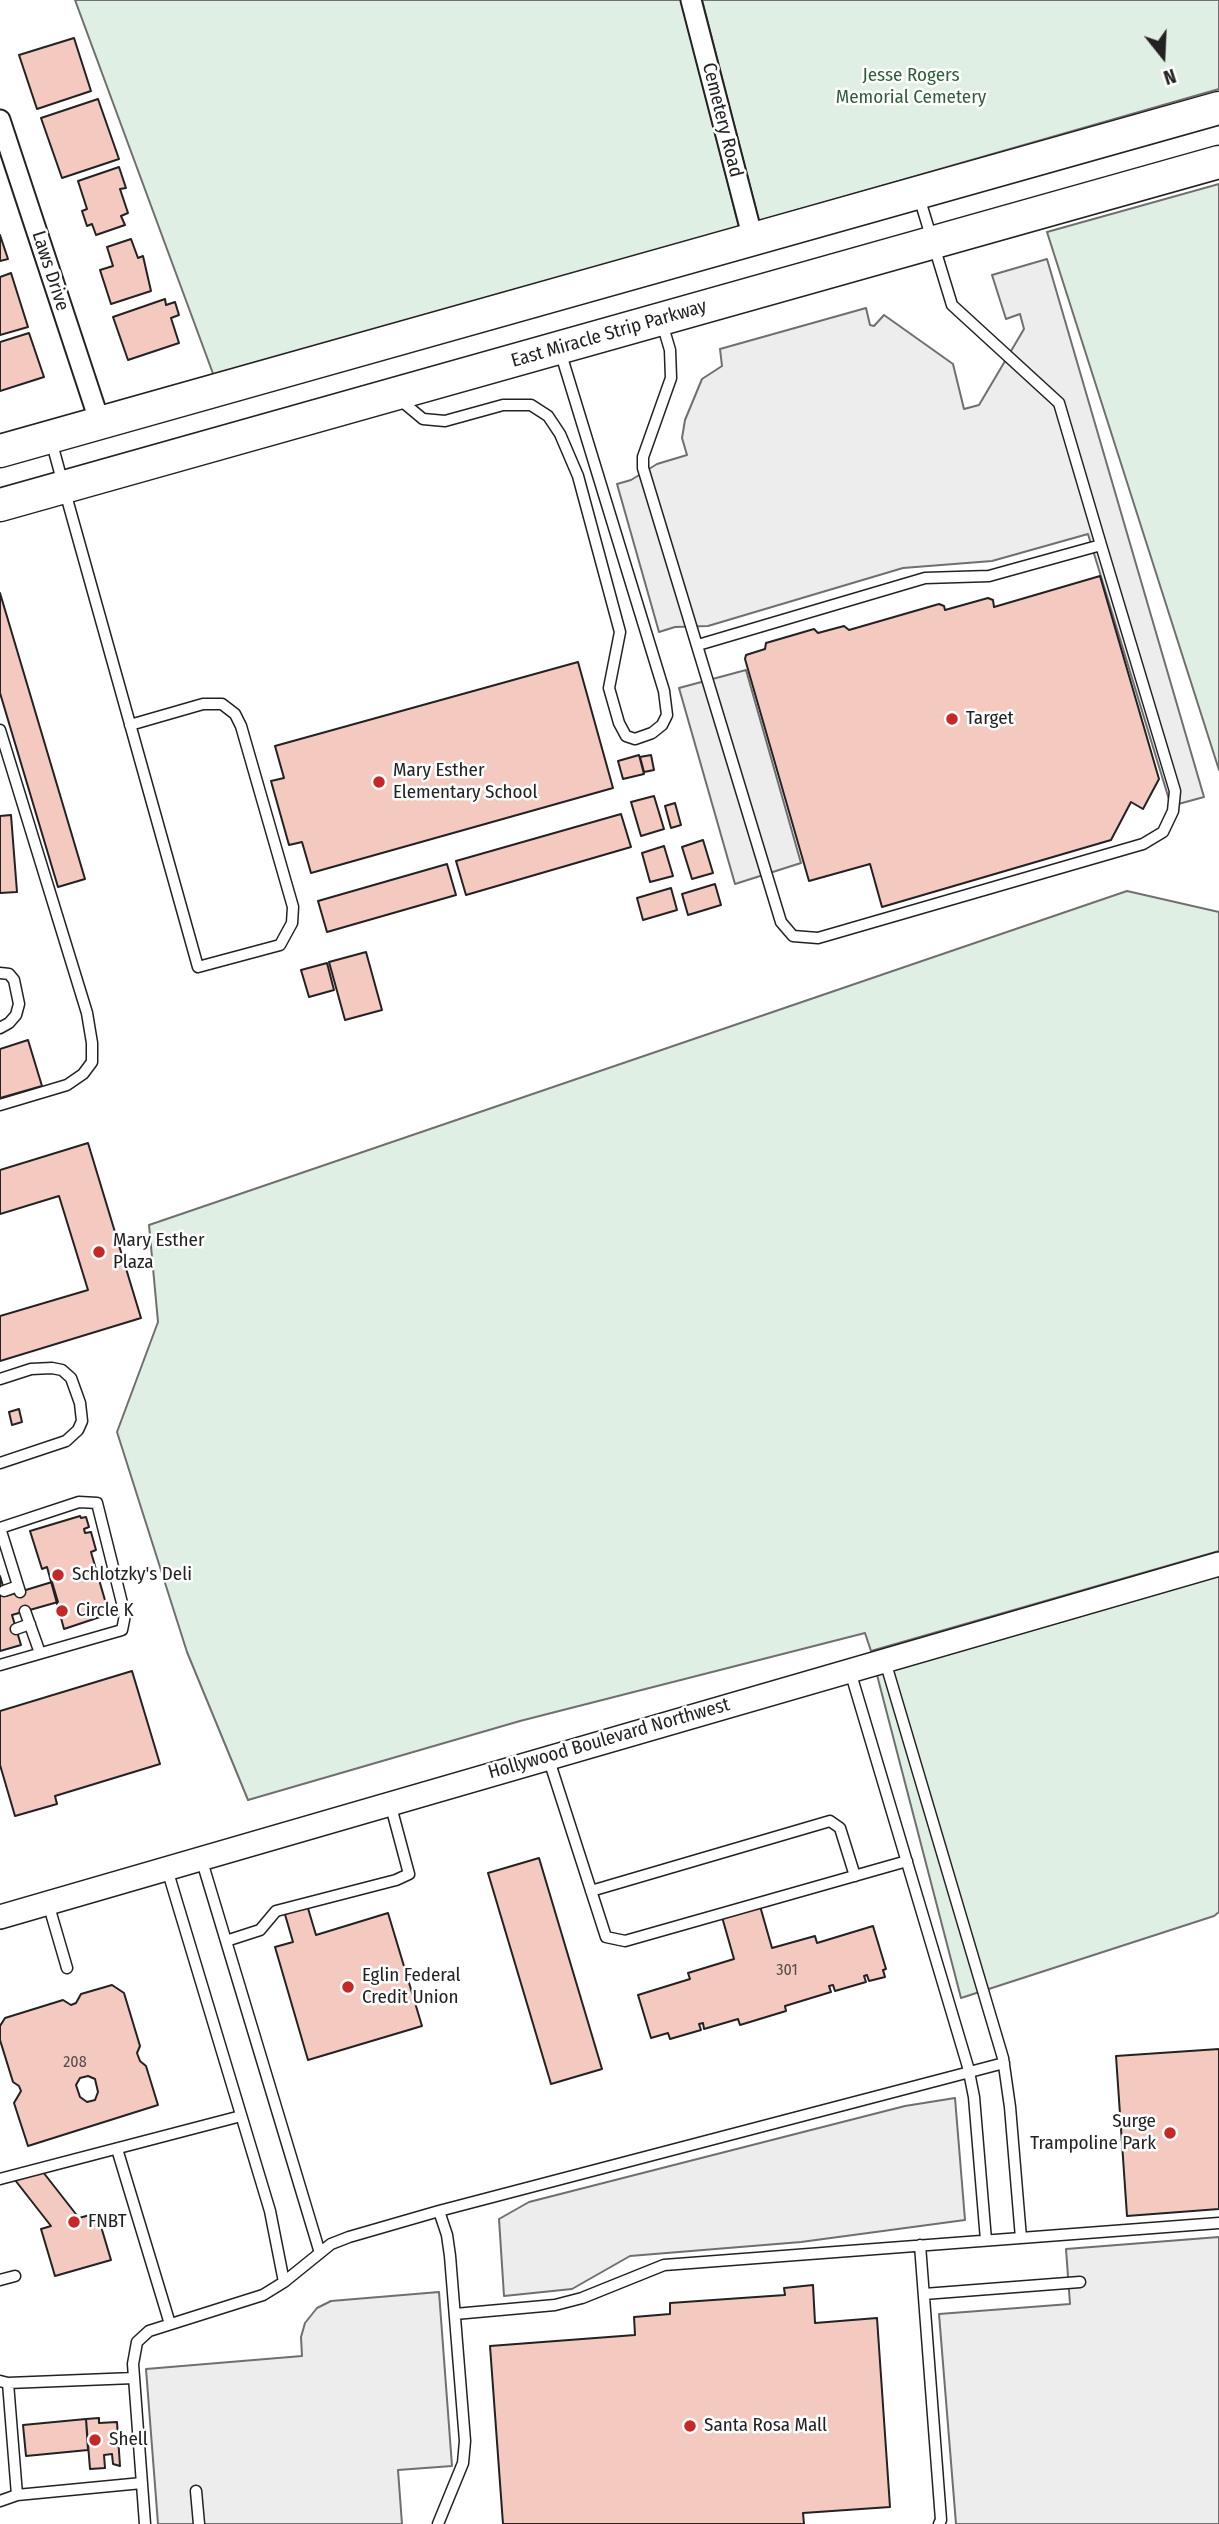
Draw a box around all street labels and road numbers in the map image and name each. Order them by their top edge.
street label: Cemetery Road [697,61,747,179]
street label: Laws Drive [26,228,74,314]
street label: East Miracle Strip Parkway [509,295,709,373]
street label: Hollywood Boulevard Northwest [486,1694,732,1784]

